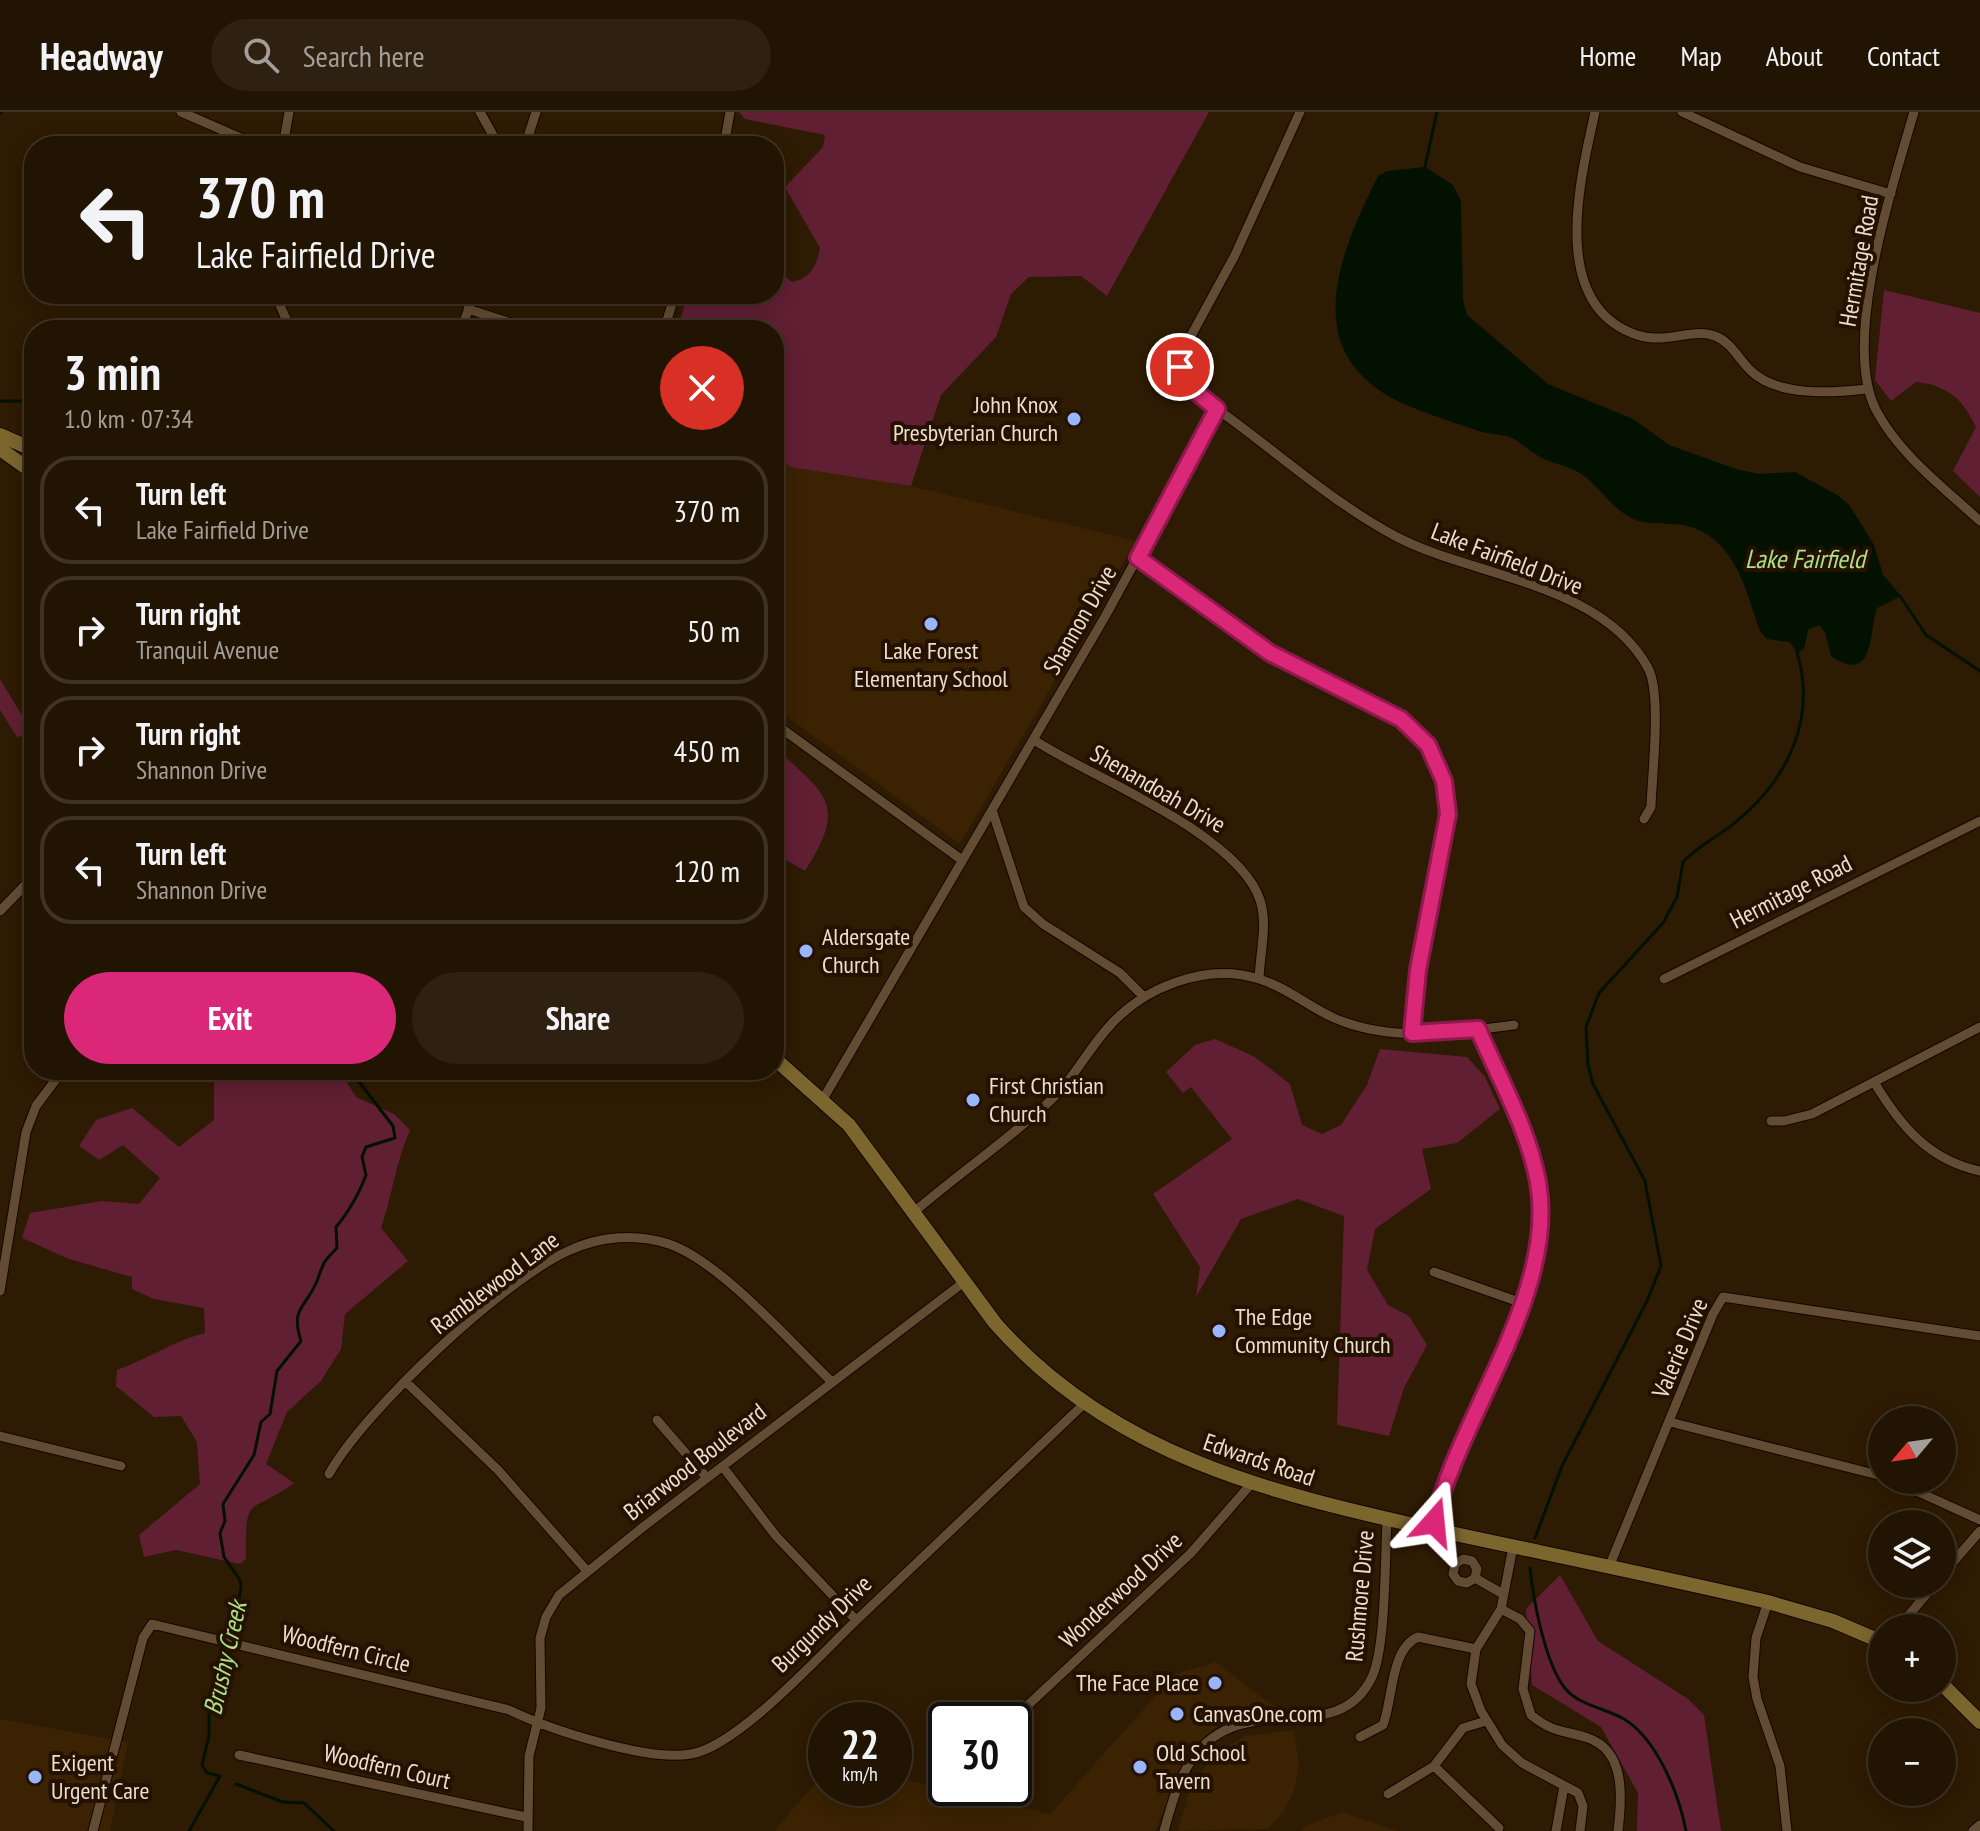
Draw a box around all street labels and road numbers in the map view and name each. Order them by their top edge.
street label: Hermitage Road [1832,193,1885,329]
street label: Lake Fairfield Drive [1427,515,1587,602]
street label: Shannon Drive [1036,560,1123,680]
street label: Shenandoah Drive [1085,737,1231,840]
street label: Hermitage Road [1725,848,1857,935]
street label: Ramblewood Lane [425,1224,565,1341]
street label: Valerie Drive [1644,1293,1714,1403]
street label: Briarwood Boulevard [617,1396,772,1527]
street label: Edwards Road [1199,1426,1319,1493]
street label: Wonderwood Drive [1053,1525,1189,1654]
street label: Rushmore Drive [1338,1529,1381,1663]
street label: Burgundy Drive [765,1568,878,1679]
street label: Woodfern Circle [279,1618,414,1679]
street label: Woodfern Court [321,1737,454,1796]

